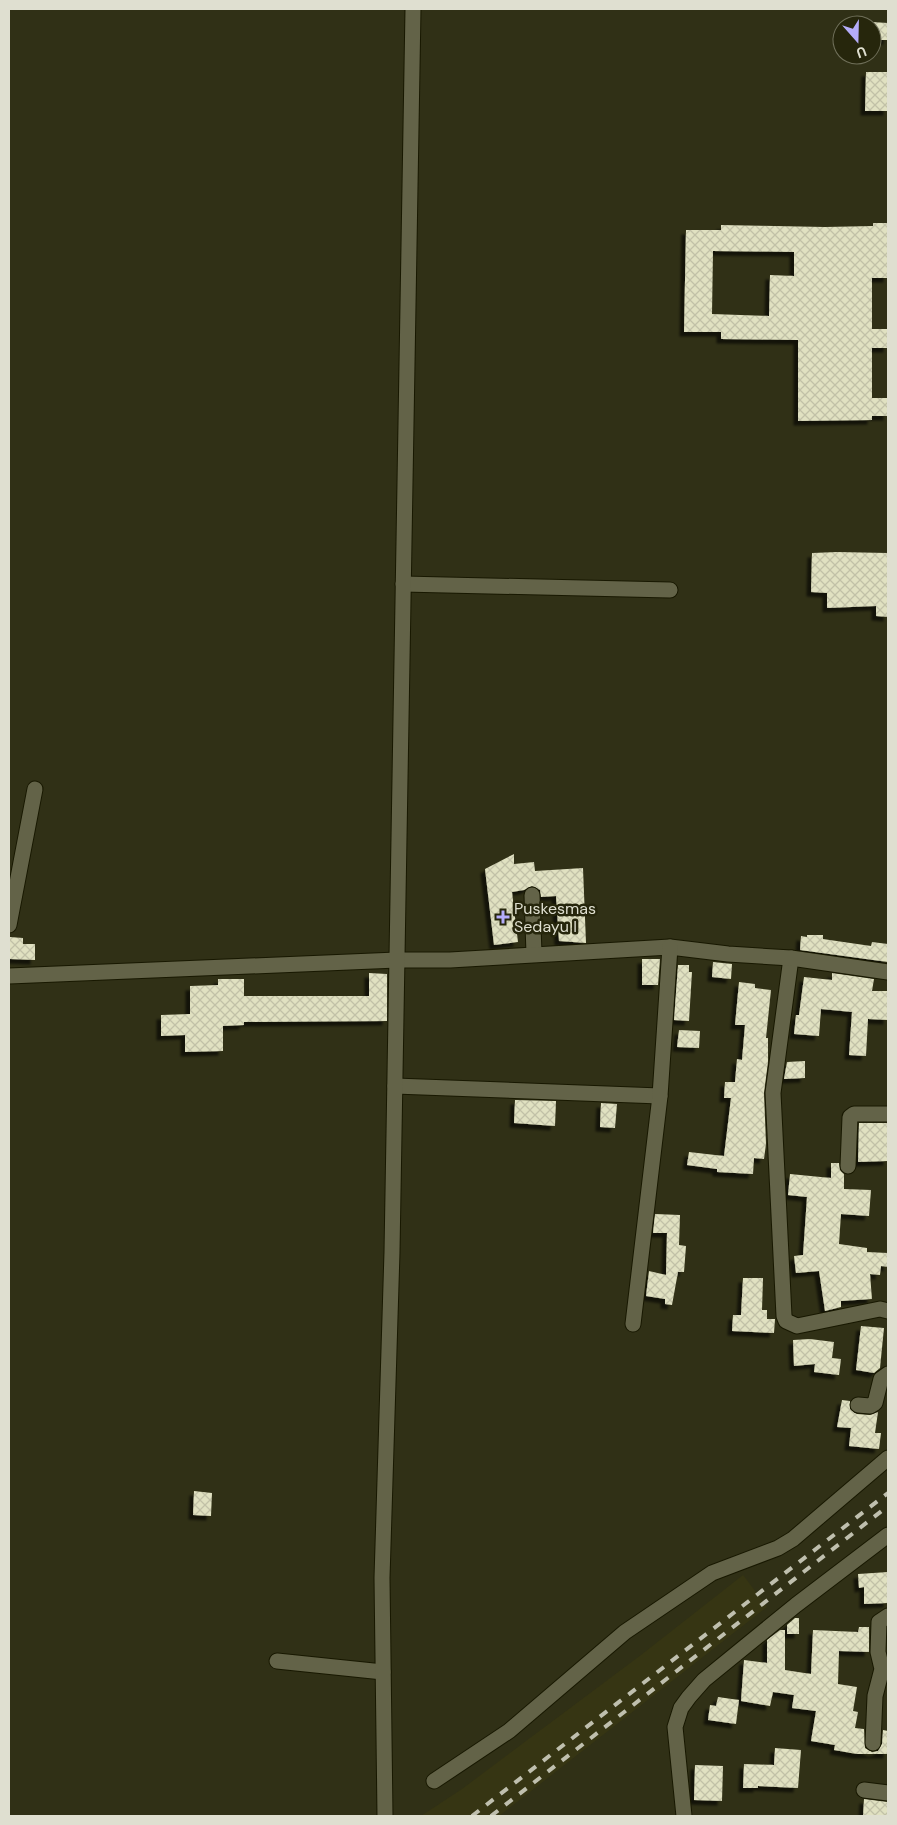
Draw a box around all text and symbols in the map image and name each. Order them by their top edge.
north arrow [832,15,882,65]
text: U [854,42,869,62]
place label: Puskesmas Sedayu I [514,898,596,937]
marker: Puskesmas Sedayu I [496,910,510,924]

